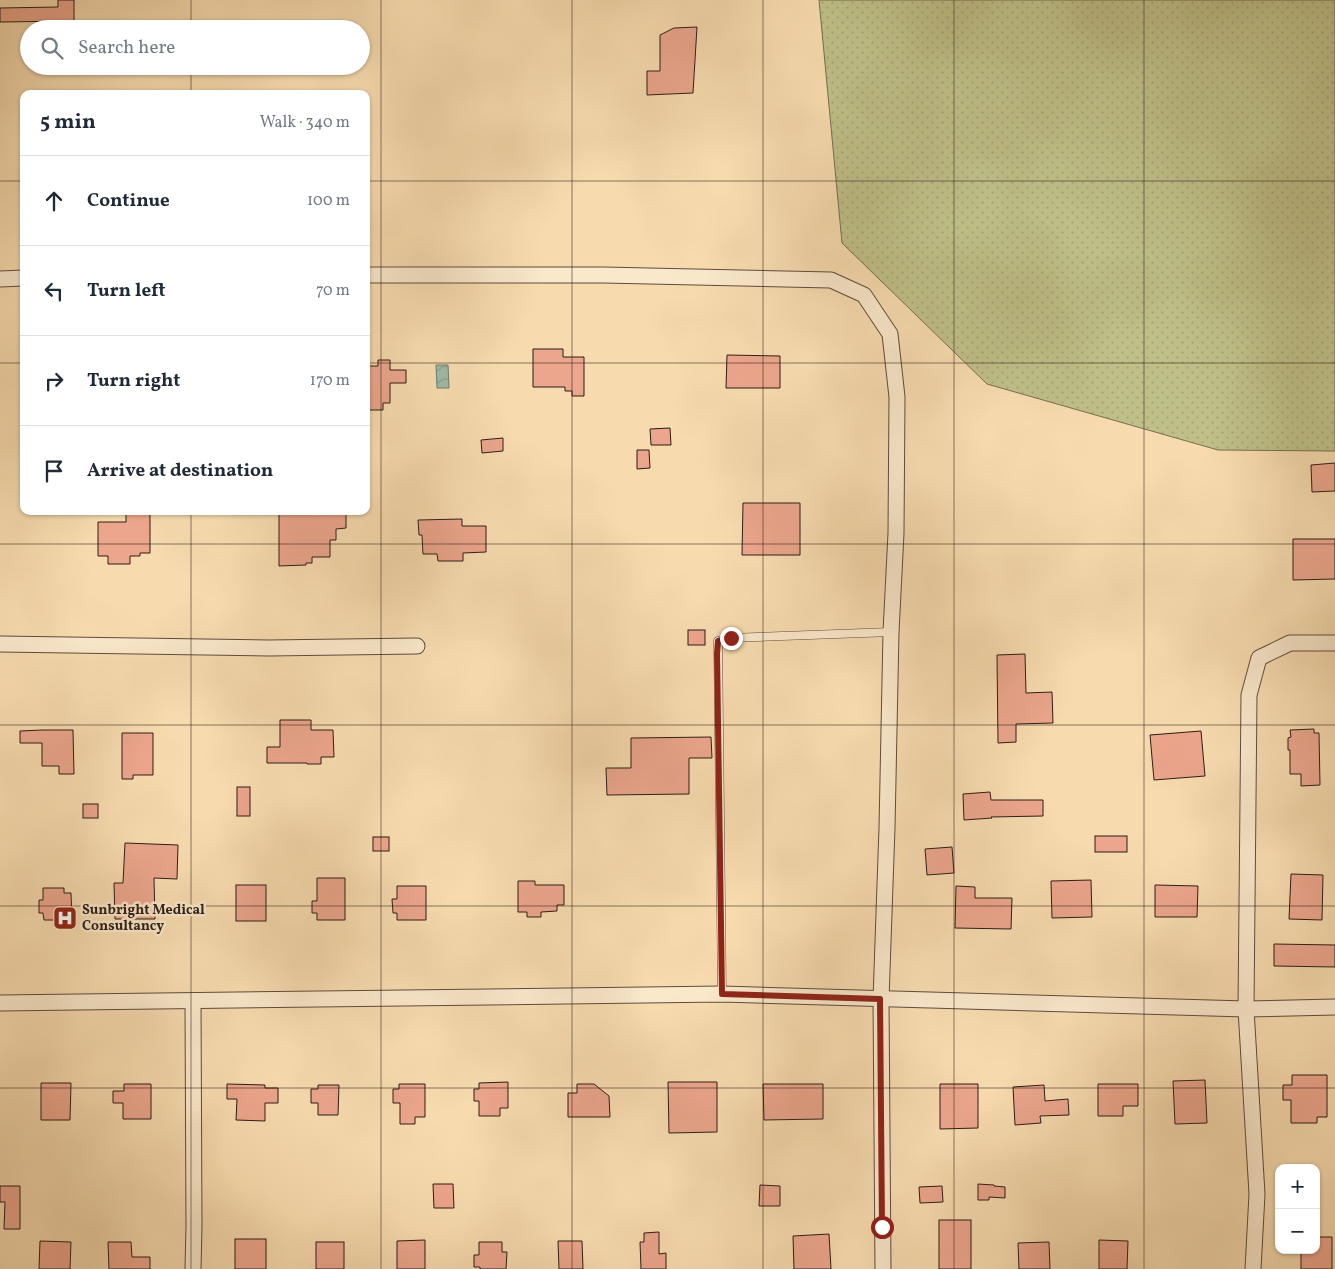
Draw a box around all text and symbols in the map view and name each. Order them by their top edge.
search box [20,20,370,75]
icon: search [38,34,66,62]
text: Search here [78,35,175,61]
text: 5 min [40,108,96,137]
text: Walk · 340 m [260,112,350,134]
icon: ahead [40,187,68,215]
text: Continue [87,188,170,214]
text: 100 m [307,190,350,212]
icon: left [40,277,68,305]
text: Turn left [87,278,166,304]
text: 70 m [316,280,350,302]
icon: right [40,367,68,395]
text: Turn right [87,368,180,394]
text: 170 m [310,370,350,392]
icon: arrive [40,457,68,485]
text: Arrive at destination [87,458,273,484]
route end [720,627,743,650]
place label: Sunbright Medical Consultancy [82,901,205,936]
hospital icon: Sunbright Medical Consultancy [52,905,78,931]
map controls [1275,1164,1320,1254]
button: + [1275,1164,1320,1209]
button: − [1275,1209,1320,1254]
route start [871,1216,894,1239]

